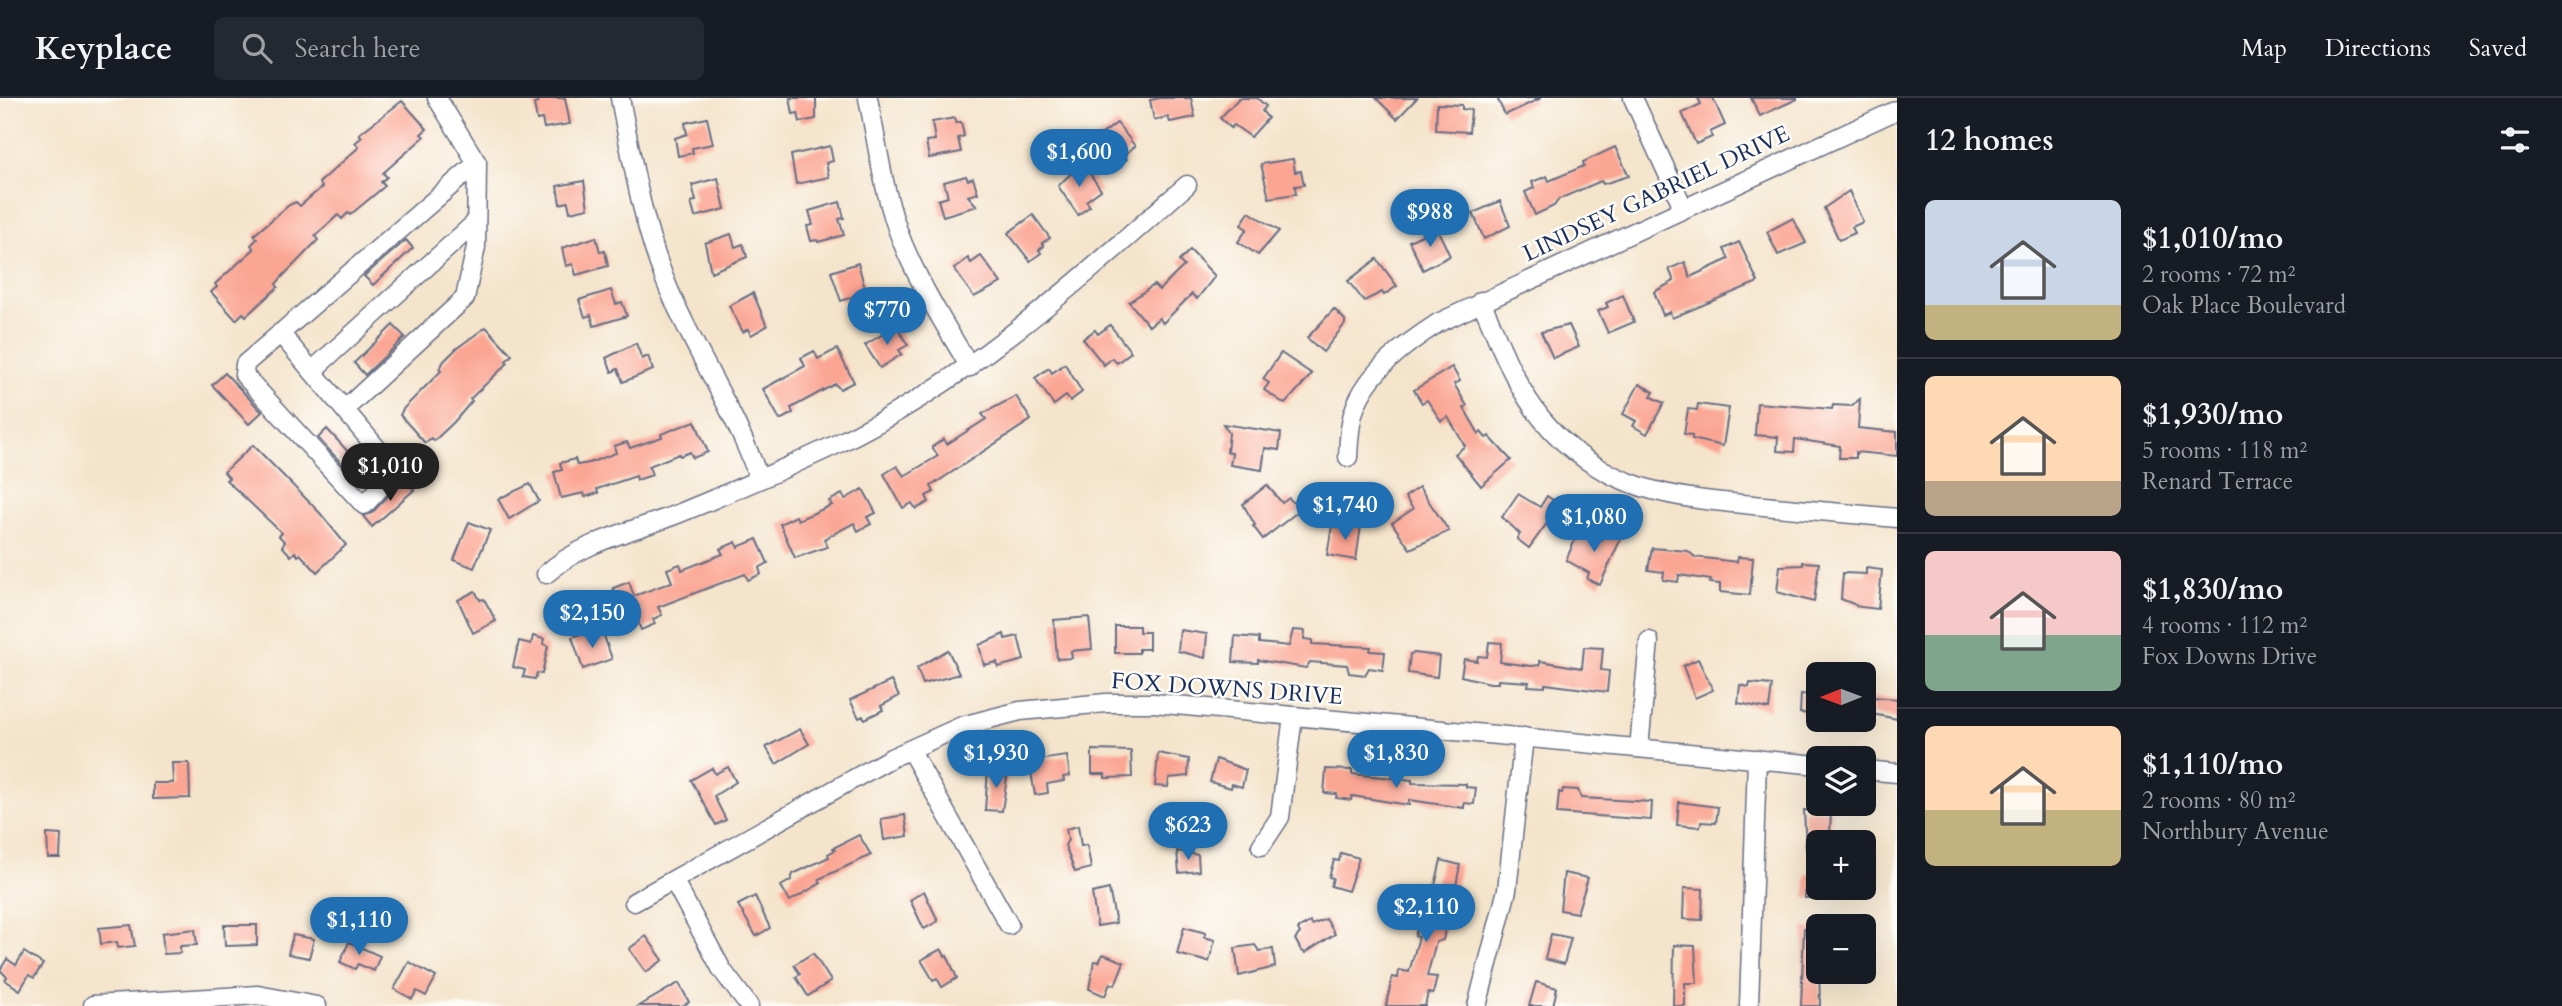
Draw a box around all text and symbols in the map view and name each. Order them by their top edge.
search box [214,17,704,80]
text: Keyplace [35,26,172,71]
icon: search [238,29,276,67]
text: Search here [294,31,420,66]
text: Map [2241,32,2287,65]
text: Directions [2325,32,2431,65]
text: Saved [2469,32,2527,65]
street label: LINDSEY GABRIEL DRIVE [1518,118,1795,269]
text: 12 homes [1925,120,2054,161]
icon: filters [2496,121,2534,159]
pin: $1,600 [1022,130,1136,189]
text: $1,600 [1046,136,1112,167]
pin: $988 [1389,190,1471,249]
text: $988 [1406,196,1454,227]
text: $1,010/mo [2142,218,2283,259]
icon: home [1981,228,2065,312]
text: 2 rooms · 72 m² [2142,259,2295,290]
pin: $770 [846,288,928,347]
text: Oak Place Boulevard [2142,290,2346,321]
text: $770 [863,294,911,325]
text: $1,930/mo [2142,394,2283,435]
icon: home [1981,404,2065,488]
text: 5 rooms · 118 m² [2142,435,2307,466]
pin: $1,010 [333,444,447,503]
text: $1,010 [357,450,423,481]
text: Renard Terrace [2142,466,2293,497]
pin: $1,740 [1288,482,1402,542]
text: $1,740 [1312,489,1378,520]
pin: $1,080 [1537,494,1651,554]
text: $1,080 [1561,501,1627,532]
text: $1,830/mo [2142,569,2283,610]
icon: home [1981,579,2065,663]
pin: $2,150 [535,590,649,650]
text: $2,150 [559,597,625,628]
text: 4 rooms · 112 m² [2142,610,2307,641]
text: Fox Downs Drive [2142,641,2317,672]
north arrow [1806,662,1876,732]
map controls [1806,662,1876,984]
street label: FOX DOWNS DRIVE [1110,665,1344,712]
pin: $1,930 [939,730,1053,790]
pin: $1,830 [1339,730,1453,790]
text: $1,930 [963,737,1029,768]
text: $1,830 [1363,737,1429,768]
text: $1,110/mo [2142,744,2283,785]
button: layers [1806,746,1876,816]
icon: home [1981,754,2065,838]
text: 2 rooms · 80 m² [2142,785,2295,816]
pin: $623 [1147,802,1229,862]
text: $623 [1164,809,1212,840]
text: Northbury Avenue [2142,816,2329,847]
button: + [1806,830,1876,900]
pin: $2,110 [1369,884,1483,944]
text: $2,110 [1393,891,1459,922]
pin: $1,110 [302,898,416,957]
text: $1,110 [326,904,392,935]
button: − [1806,914,1876,984]

